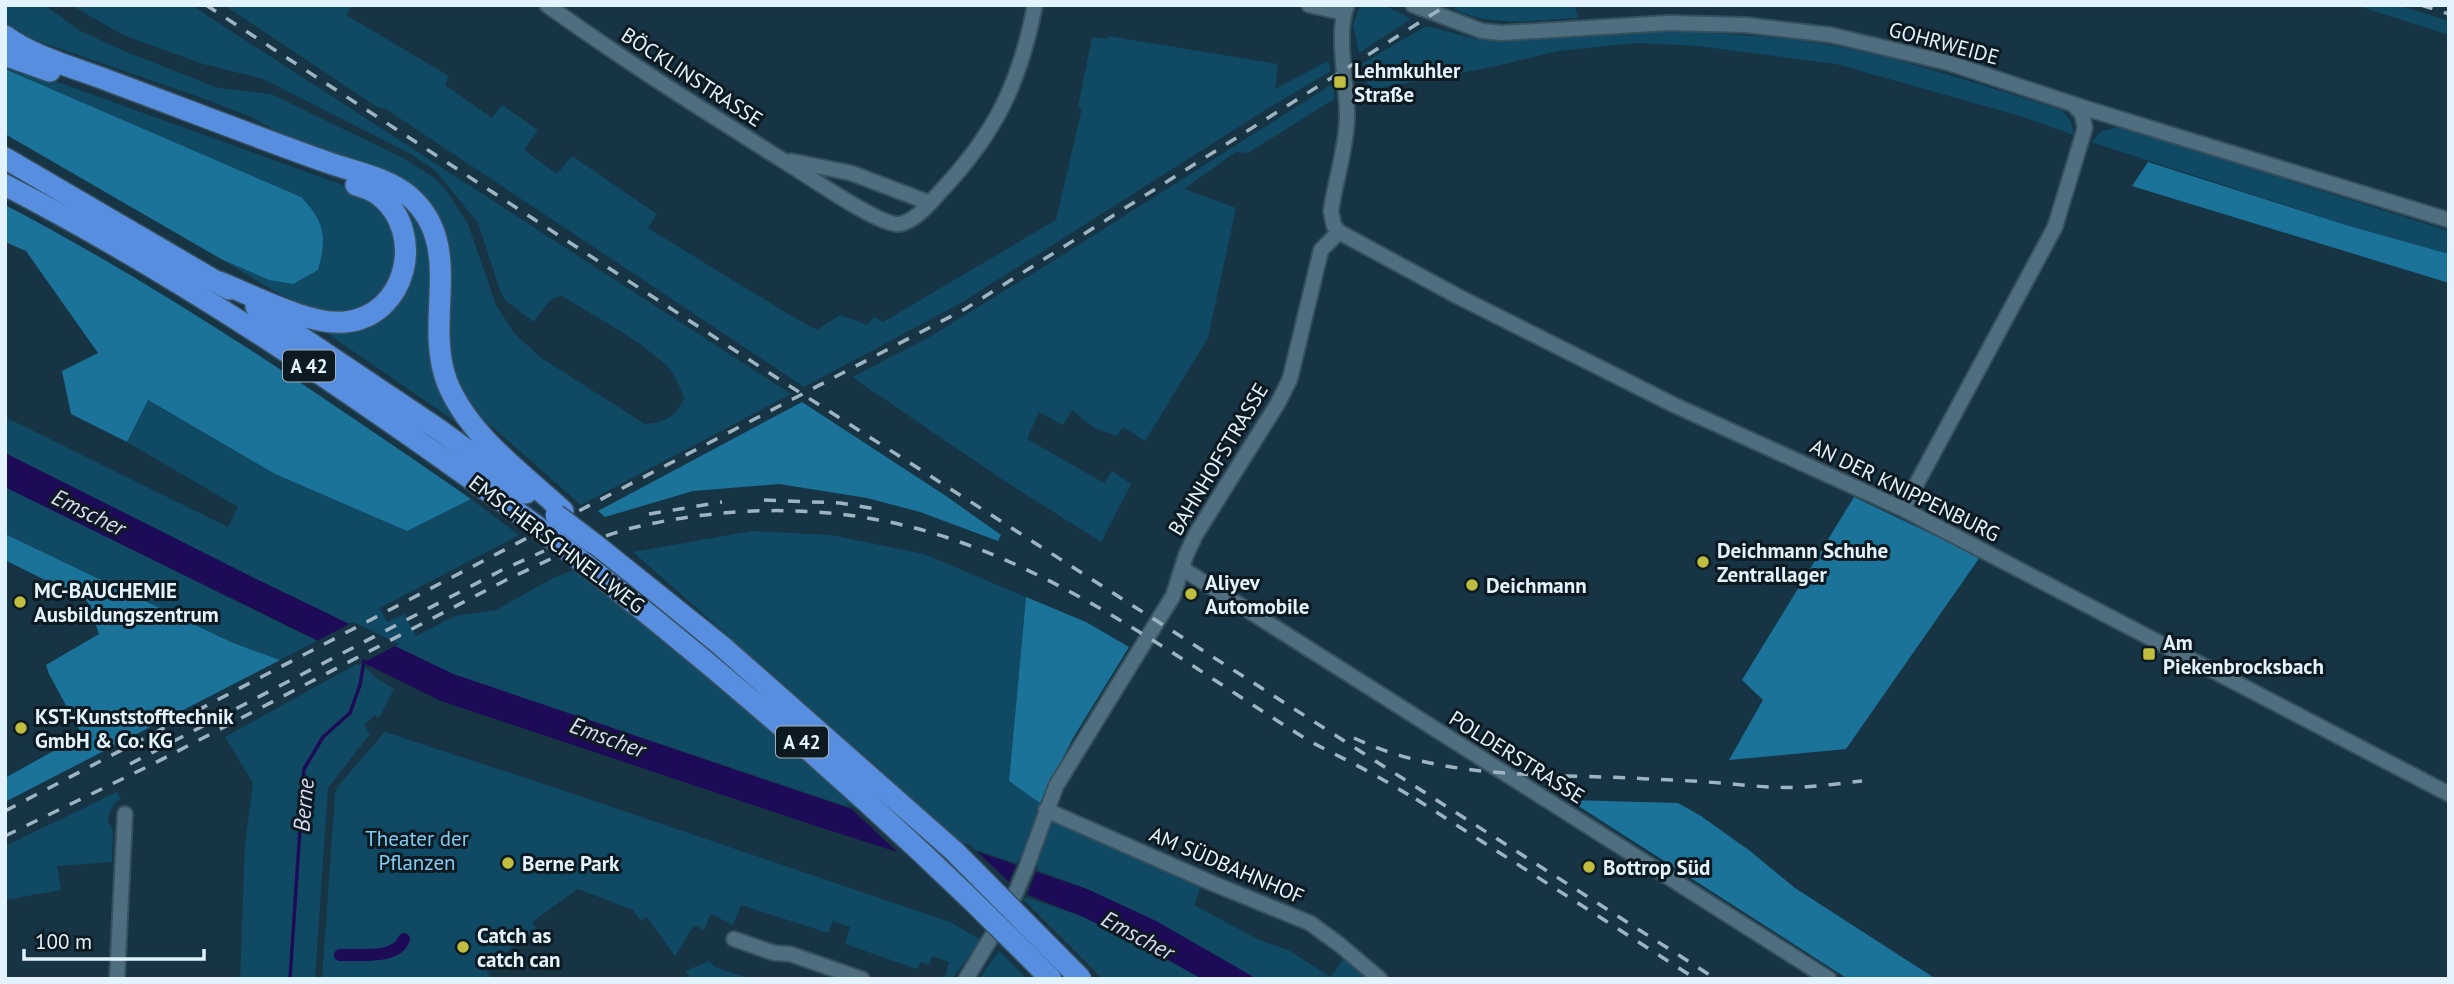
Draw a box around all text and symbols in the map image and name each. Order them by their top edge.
street label: GOHRWEIDE [1886,15,2002,71]
street label: BÖCKLINSTRASSE [616,21,768,133]
place label: Lehmkuhler Straße [1354,57,1461,108]
marker: Lehmkuhler Straße [1332,74,1348,90]
road number: A 42 [283,350,335,382]
street label: BAHNHOFSTRASSE [1162,378,1274,540]
street label: AN DER KNIPPENBURG [1806,432,2004,548]
street label: EMSCHERSCHNELLWEG [464,469,650,619]
water label: Emscher [47,482,132,543]
place label: Deichmann Schuhe Zentrallager [1717,537,1888,588]
marker: Deichmann Schuhe Zentrallager [1695,554,1711,570]
place label: Aliyev Automobile [1205,569,1309,620]
place label: Deichmann [1486,572,1587,599]
place label: MC-BAUCHEMIE Ausbildungszentrum [34,577,219,628]
marker: Deichmann [1464,577,1480,593]
marker: Aliyev Automobile [1183,586,1199,602]
marker: MC-BAUCHEMIE Ausbildungszentrum [12,594,28,610]
place label: Am Piekenbrocksbach [2163,629,2324,680]
marker: Am Piekenbrocksbach [2141,646,2157,662]
place label: KST-Kunststofftechnik GmbH & Co. KG [35,703,234,754]
street label: POLDERSTRASSE [1444,705,1590,809]
water label: Emscher [566,710,651,765]
marker: KST-Kunststofftechnik GmbH & Co. KG [13,720,29,736]
road number: A 42 [776,726,828,758]
water label: Berne [286,777,320,833]
street label: AM SÜDBAHNHOF [1146,820,1308,910]
park label: Theater der Pflanzen [365,825,469,876]
place label: Berne Park [522,850,620,877]
place label: Bottrop Süd [1603,854,1710,881]
marker: Berne Park [500,855,516,871]
marker: Bottrop Süd [1581,859,1597,875]
water label: Emscher [1097,904,1181,967]
scale bar [24,918,205,962]
place label: Catch as catch can [477,922,561,973]
text: 100 m [35,928,92,955]
marker: Catch as catch can [455,939,471,955]

